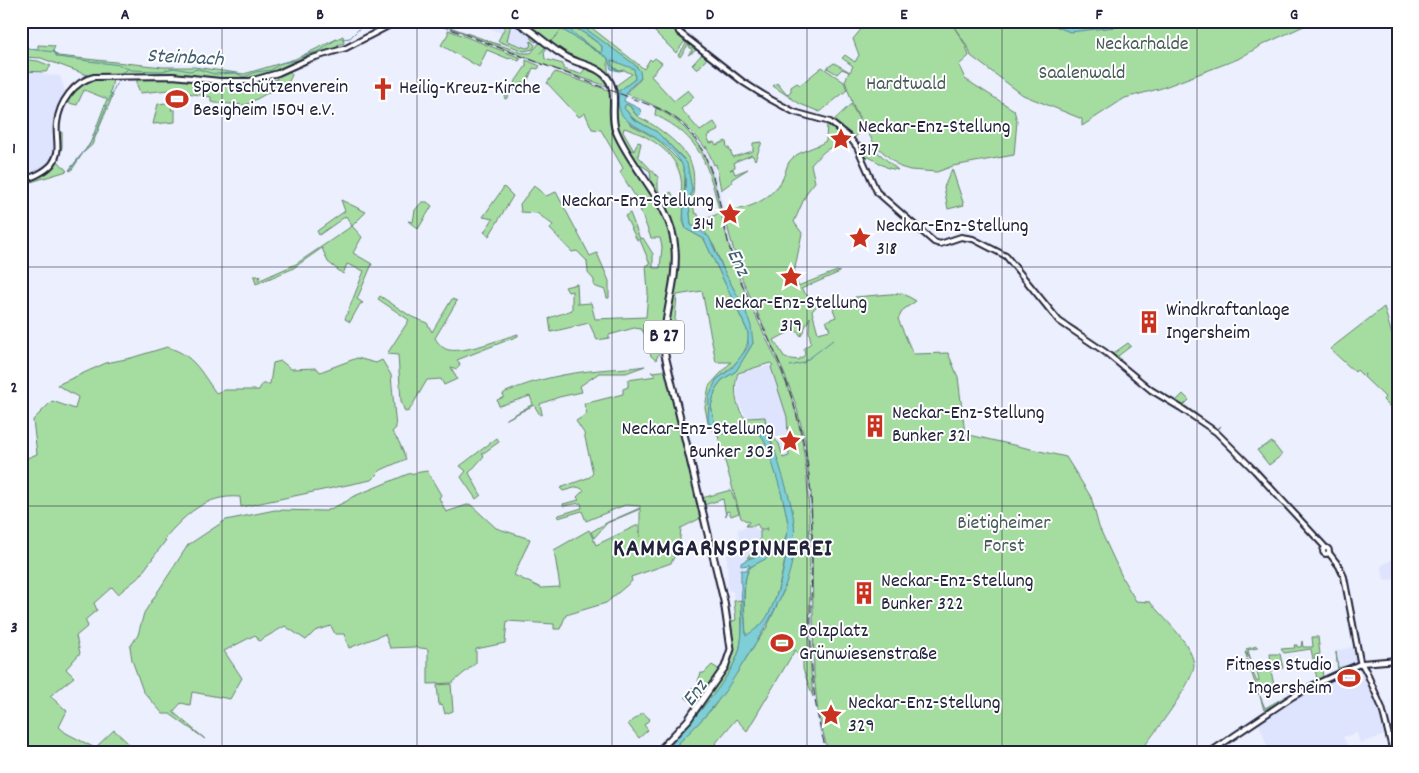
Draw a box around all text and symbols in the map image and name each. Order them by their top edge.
text: A [121,4,130,27]
text: B [316,4,324,27]
text: C [511,4,519,27]
text: D [706,4,715,27]
text: E [900,4,908,27]
text: F [1095,4,1103,27]
text: G [1290,4,1298,27]
park label: Neckarhalde [1095,31,1189,59]
water label: Steinbach [146,42,226,76]
park label: Saalenwald [1039,60,1125,88]
park label: Hardtwald [866,71,946,99]
place label: Sportschützenverein Besigheim 1504 e.V. [193,74,348,125]
place label: Heilig-Kreuz-Kirche [399,75,541,103]
church icon: Heilig-Kreuz-Kirche [370,76,396,102]
sports icon: Sportschützenverein Besigheim 1504 e.V. [164,86,190,112]
place label: Neckar-Enz-Stellung 317 [858,114,1010,165]
place icon: Neckar-Enz-Stellung 317 [828,126,854,152]
text: 1 [12,138,16,161]
place label: Neckar-Enz-Stellung 314 [562,188,714,239]
place icon: Neckar-Enz-Stellung 314 [717,201,743,227]
place label: Neckar-Enz-Stellung 318 [876,213,1028,264]
place icon: Neckar-Enz-Stellung 318 [847,225,873,251]
water label: Enz [718,244,757,283]
place icon: Neckar-Enz-Stellung 319 [778,264,804,290]
place label: Neckar-Enz-Stellung 319 [715,290,867,341]
place label: Windkraftanlage Ingersheim [1166,297,1290,348]
building icon: Windkraftanlage Ingersheim [1136,309,1162,335]
road number: B 27 [644,321,684,354]
text: 2 [11,377,18,400]
place label: Neckar-Enz-Stellung Bunker 321 [892,400,1044,451]
building icon: Neckar-Enz-Stellung Bunker 321 [862,413,888,439]
place label: Neckar-Enz-Stellung Bunker 303 [622,416,774,467]
place icon: Neckar-Enz-Stellung Bunker 303 [777,428,803,454]
park label: Bietigheimer Forst [957,510,1051,561]
district label: KAMMGARNSPINNEREI [613,532,833,568]
place label: Neckar-Enz-Stellung Bunker 322 [881,568,1033,619]
building icon: Neckar-Enz-Stellung Bunker 322 [851,580,877,606]
text: 3 [10,617,18,640]
place label: Bolzplatz Grünwiesenstraße [799,618,937,669]
sports icon: Bolzplatz Grünwiesenstraße [769,630,795,656]
place label: Fitness Studio Ingersheim [1226,652,1332,703]
sports icon: Fitness Studio Ingersheim [1336,665,1362,691]
water label: Enz [676,673,717,714]
place label: Neckar-Enz-Stellung 329 [848,690,1000,741]
place icon: Neckar-Enz-Stellung 329 [818,702,844,728]

